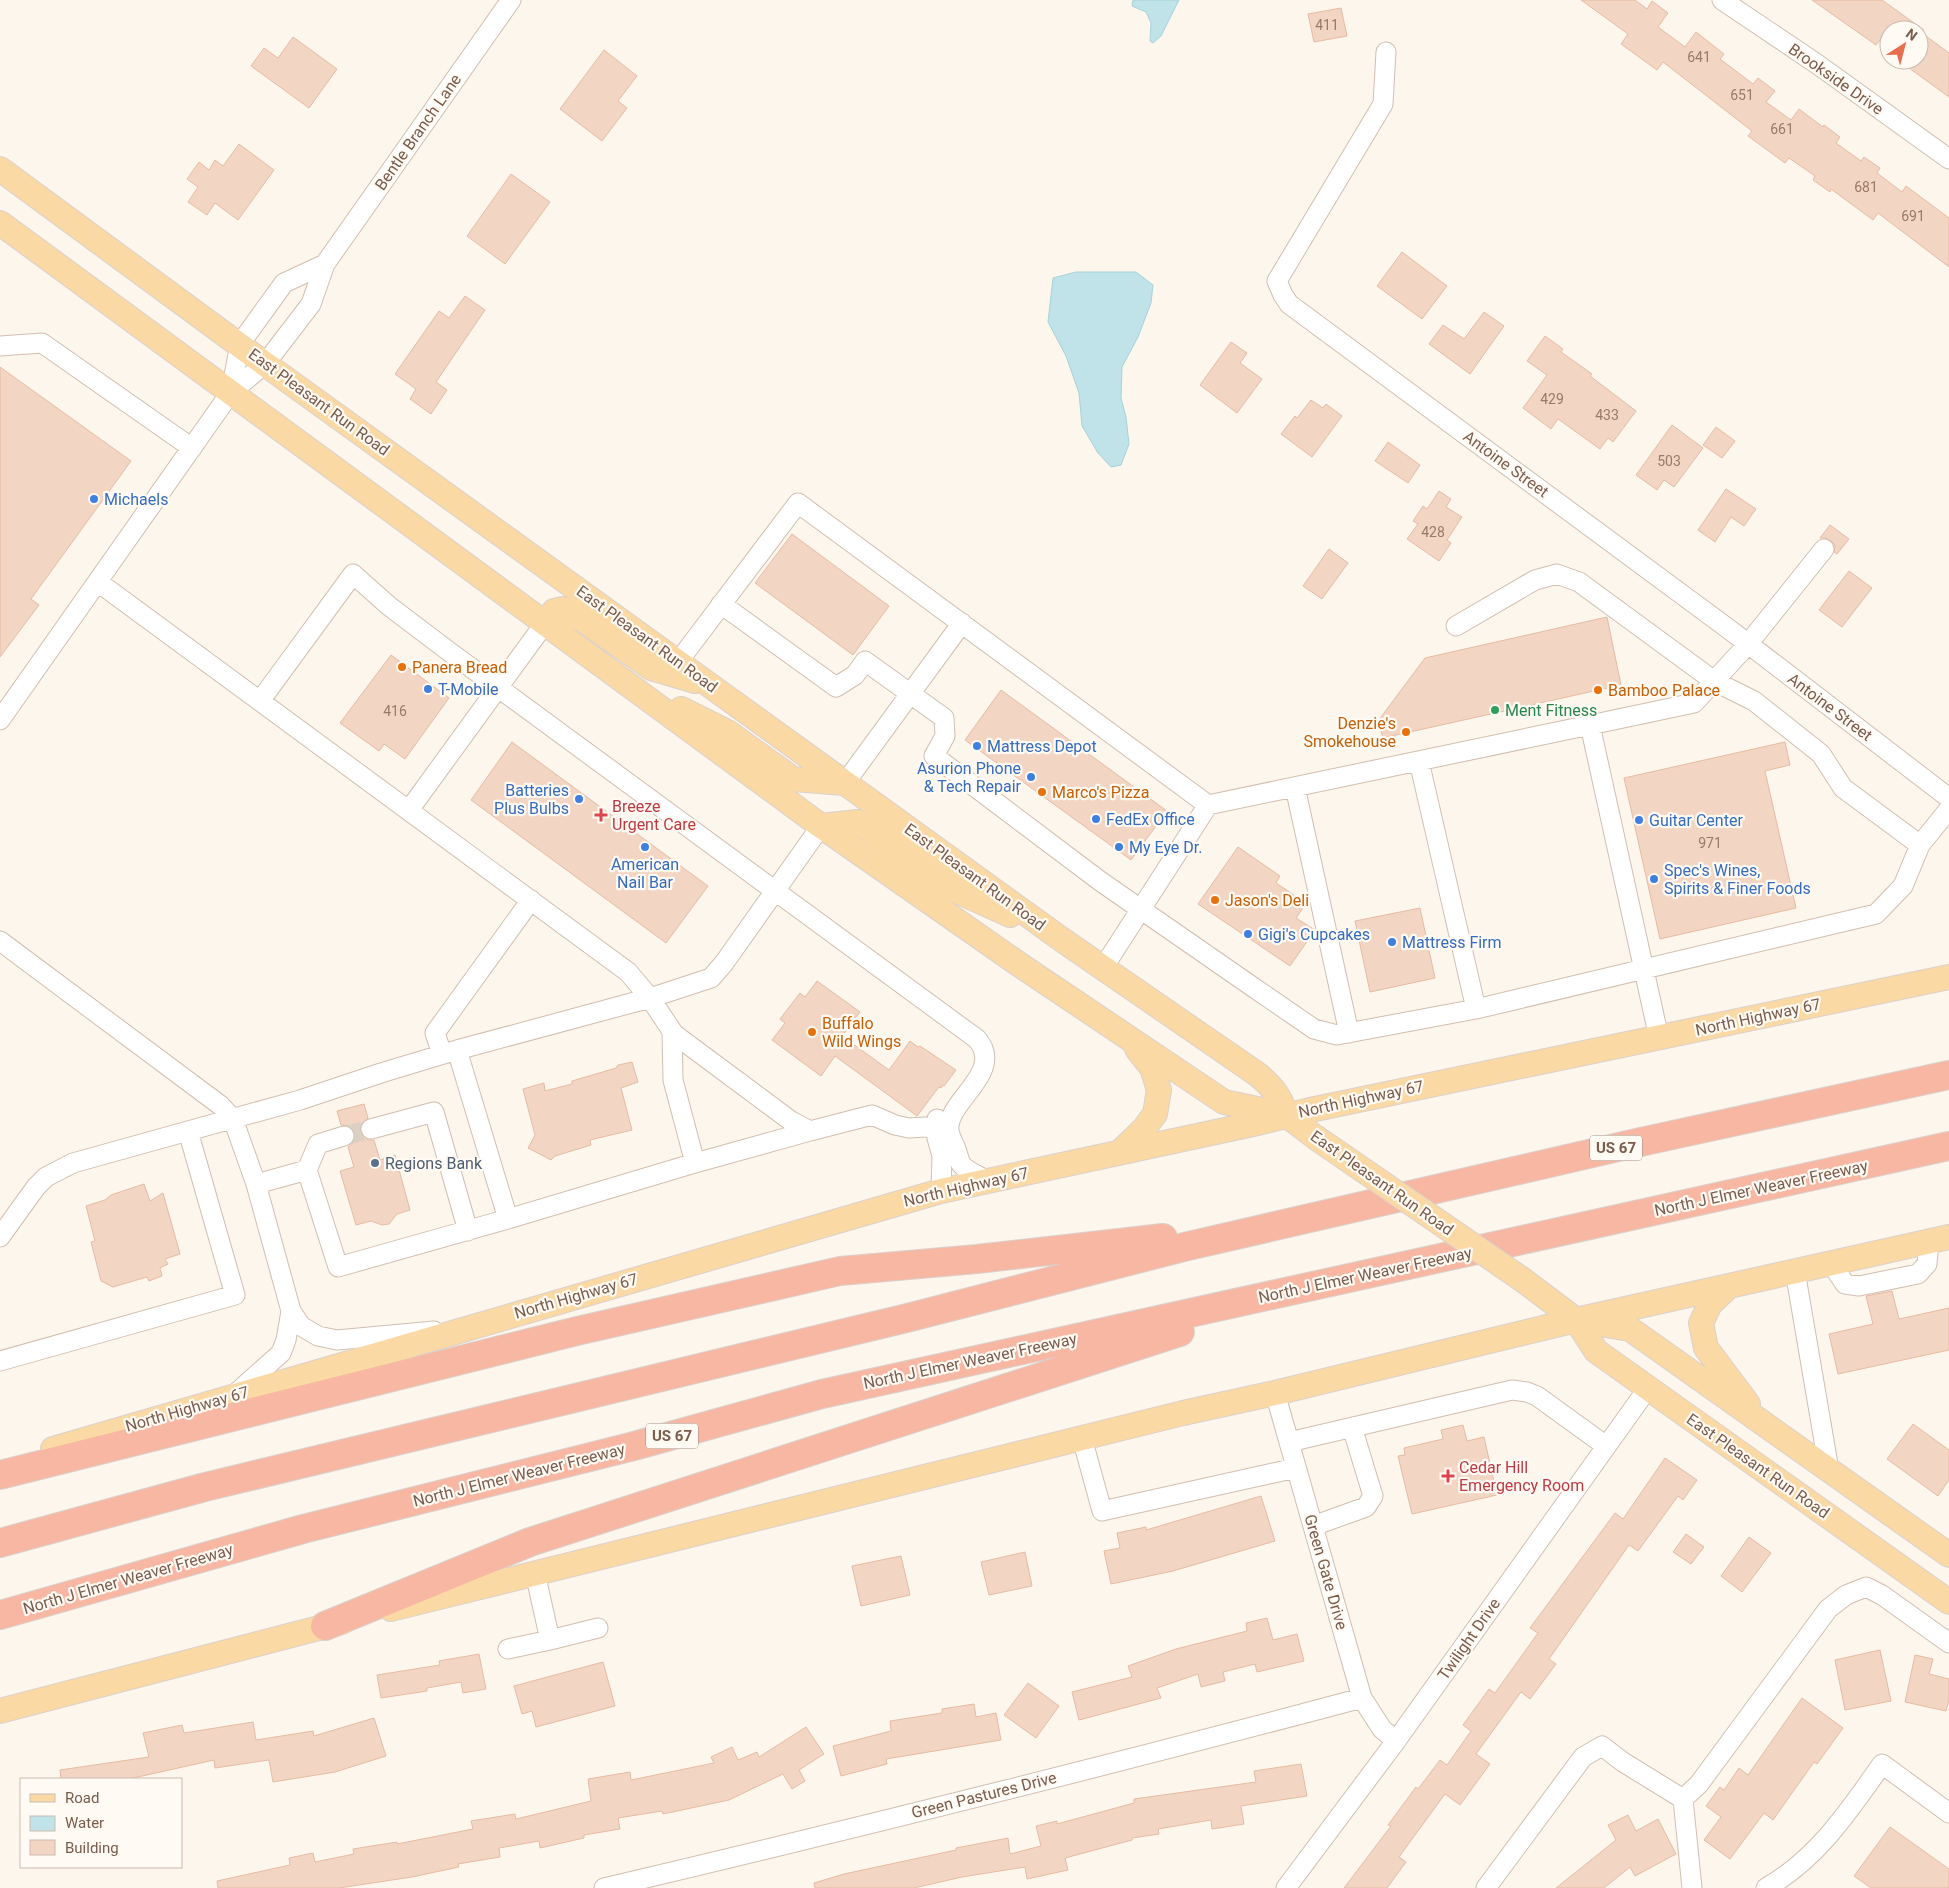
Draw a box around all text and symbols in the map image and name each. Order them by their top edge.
house number: 411 [1315,17,1339,33]
north arrow [1879,20,1929,70]
text: N [1903,25,1920,44]
street label: Brookside Drive [1785,39,1887,119]
house number: 641 [1687,49,1711,65]
street label: Bentle Branch Lane [371,70,465,194]
house number: 651 [1730,87,1754,103]
house number: 661 [1770,121,1794,137]
house number: 681 [1854,179,1878,195]
house number: 691 [1901,208,1925,224]
street label: East Pleasant Run Road [245,344,393,460]
house number: 429 [1540,391,1564,407]
house number: 433 [1595,407,1619,423]
street label: Antoine Street [1460,427,1552,501]
house number: 503 [1657,453,1681,469]
place label: Michaels [104,490,168,509]
marker: Michaels [88,493,100,505]
house number: 428 [1421,524,1445,540]
street label: East Pleasant Run Road [573,581,721,697]
place label: Panera Bread [412,658,507,677]
marker: Panera Bread [396,661,408,673]
street label: Antoine Street [1784,669,1876,745]
place label: T-Mobile [438,680,499,699]
place label: Bamboo Palace [1608,681,1720,700]
marker: T-Mobile [422,683,434,695]
marker: Bamboo Palace [1592,684,1604,696]
place label: Ment Fitness [1505,701,1597,720]
house number: 416 [383,703,407,719]
marker: Ment Fitness [1489,704,1501,716]
place label: Denzie's Smokehouse [1303,714,1396,751]
marker: Denzie's Smokehouse [1400,726,1412,738]
place label: Mattress Depot [987,737,1097,756]
marker: Mattress Depot [971,740,983,752]
place label: Asurion Phone & Tech Repair [917,759,1022,796]
marker: Asurion Phone & Tech Repair [1025,771,1037,783]
place label: Batteries Plus Bulbs [494,781,569,818]
place label: Marco's Pizza [1052,783,1149,802]
marker: Marco's Pizza [1036,786,1048,798]
marker: Batteries Plus Bulbs [573,793,585,805]
place label: Breeze Urgent Care [612,797,696,834]
marker: Breeze Urgent Care [594,808,608,822]
place label: FedEx Office [1106,810,1195,829]
place label: Guitar Center [1649,811,1743,830]
marker: FedEx Office [1090,813,1102,825]
marker: Guitar Center [1633,814,1645,826]
street label: East Pleasant Run Road [901,819,1049,935]
house number: 971 [1698,835,1722,851]
place label: My Eye Dr. [1129,838,1203,857]
marker: American Nail Bar [639,841,651,853]
marker: My Eye Dr. [1113,841,1125,853]
place label: American Nail Bar [611,855,679,892]
place label: Spec's Wines, Spirits & Finer Foods [1664,861,1811,898]
marker: Spec's Wines, Spirits & Finer Foods [1648,873,1660,885]
place label: Jason's Deli [1225,891,1309,910]
marker: Jason's Deli [1209,894,1221,906]
place label: Gigi's Cupcakes [1258,925,1370,944]
marker: Gigi's Cupcakes [1242,928,1254,940]
place label: Mattress Firm [1402,933,1502,952]
marker: Mattress Firm [1386,936,1398,948]
street label: North Highway 67 [1694,994,1822,1040]
place label: Buffalo Wild Wings [822,1014,901,1051]
marker: Buffalo Wild Wings [806,1026,818,1038]
street label: North Highway 67 [1297,1076,1425,1122]
street label: East Pleasant Run Road [1307,1127,1457,1239]
road number: US 67 [1590,1136,1642,1160]
place label: Regions Bank [385,1154,483,1173]
street label: North J Elmer Weaver Freeway [1653,1156,1870,1220]
marker: Regions Bank [369,1157,381,1169]
street label: North Highway 67 [902,1163,1030,1211]
street label: North J Elmer Weaver Freeway [1257,1243,1474,1307]
street label: North Highway 67 [512,1269,640,1323]
street label: North J Elmer Weaver Freeway [862,1329,1079,1393]
street label: North Highway 67 [123,1382,251,1436]
street label: East Pleasant Run Road [1683,1410,1833,1522]
road number: US 67 [646,1424,698,1448]
street label: North J Elmer Weaver Freeway [411,1439,627,1511]
place label: Cedar Hill Emergency Room [1459,1458,1584,1495]
marker: Cedar Hill Emergency Room [1441,1469,1455,1483]
street label: Green Gate Drive [1300,1512,1352,1632]
street label: North J Elmer Weaver Freeway [21,1540,236,1618]
street label: Twilight Drive [1434,1594,1504,1684]
street label: Green Pastures Drive [909,1768,1059,1822]
legend [20,1778,182,1868]
text: Road [65,1789,99,1807]
text: Water [65,1814,104,1832]
text: Building [65,1839,119,1857]

